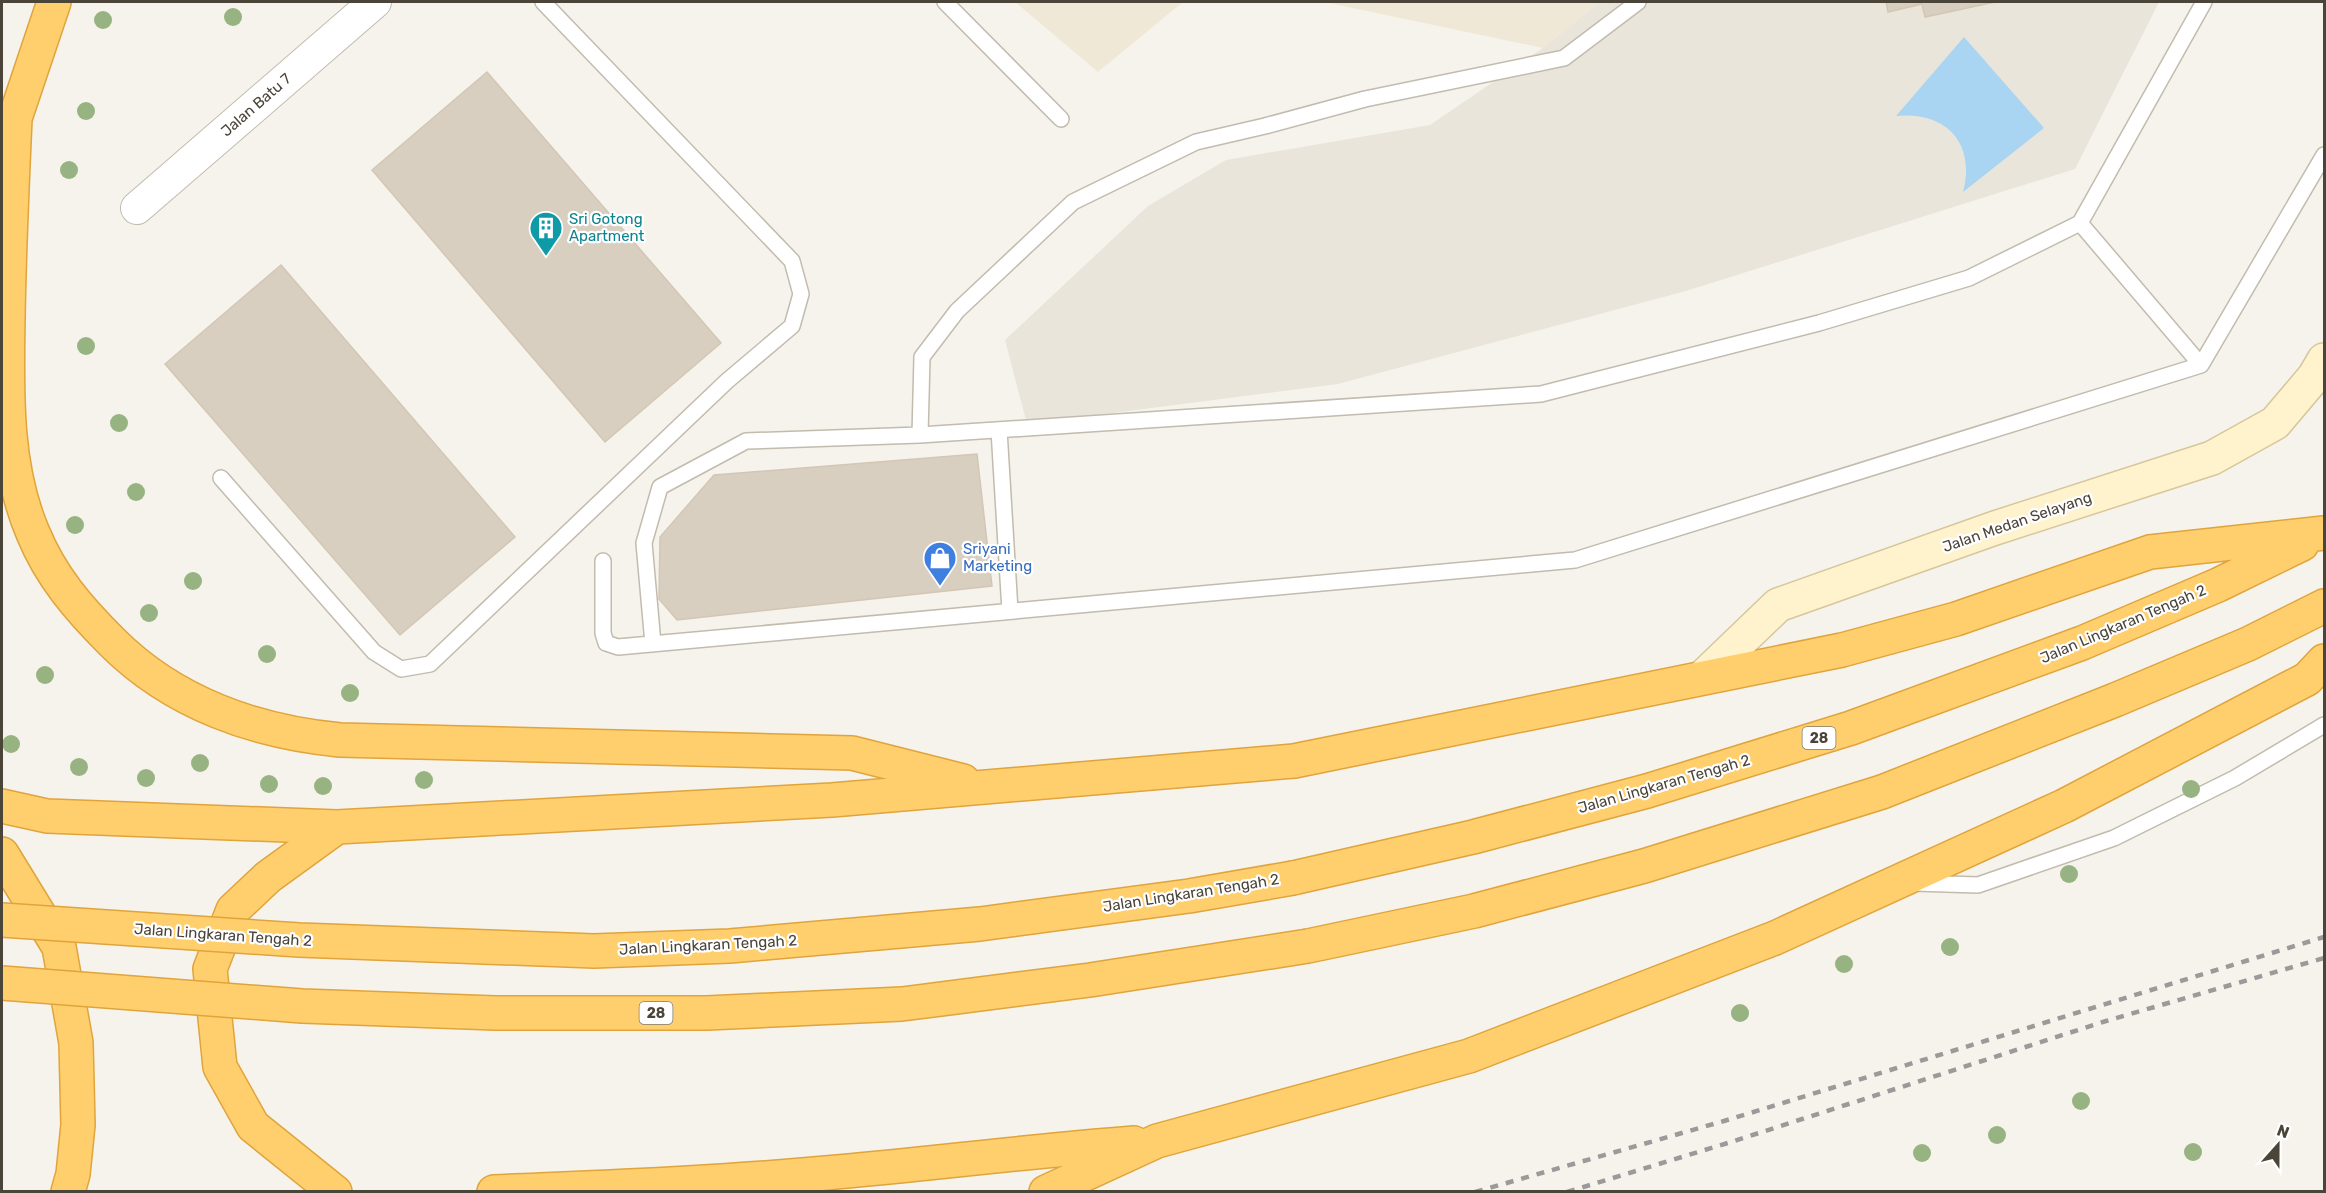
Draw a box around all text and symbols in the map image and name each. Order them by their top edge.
street label: Jalan Batu 7 [217,70,295,140]
building icon: Sri Gotong Apartment [528,210,564,257]
place label: Sri Gotong Apartment [569,210,645,245]
street label: Jalan Medan Selayang [1940,488,2094,556]
shop icon: Sriyani Marketing [922,540,958,587]
place label: Sriyani Marketing [963,540,1032,575]
street label: Jalan Lingkaran Tengah 2 [2037,581,2209,667]
road number: 28 [1802,727,1836,749]
street label: Jalan Lingkaran Tengah 2 [1576,751,1752,817]
street label: Jalan Lingkaran Tengah 2 [1102,870,1281,916]
street label: Jalan Lingkaran Tengah 2 [133,920,313,950]
street label: Jalan Lingkaran Tengah 2 [619,931,798,959]
road number: 28 [640,1002,672,1024]
north arrow [2248,1115,2308,1175]
text: N [2274,1121,2292,1142]

